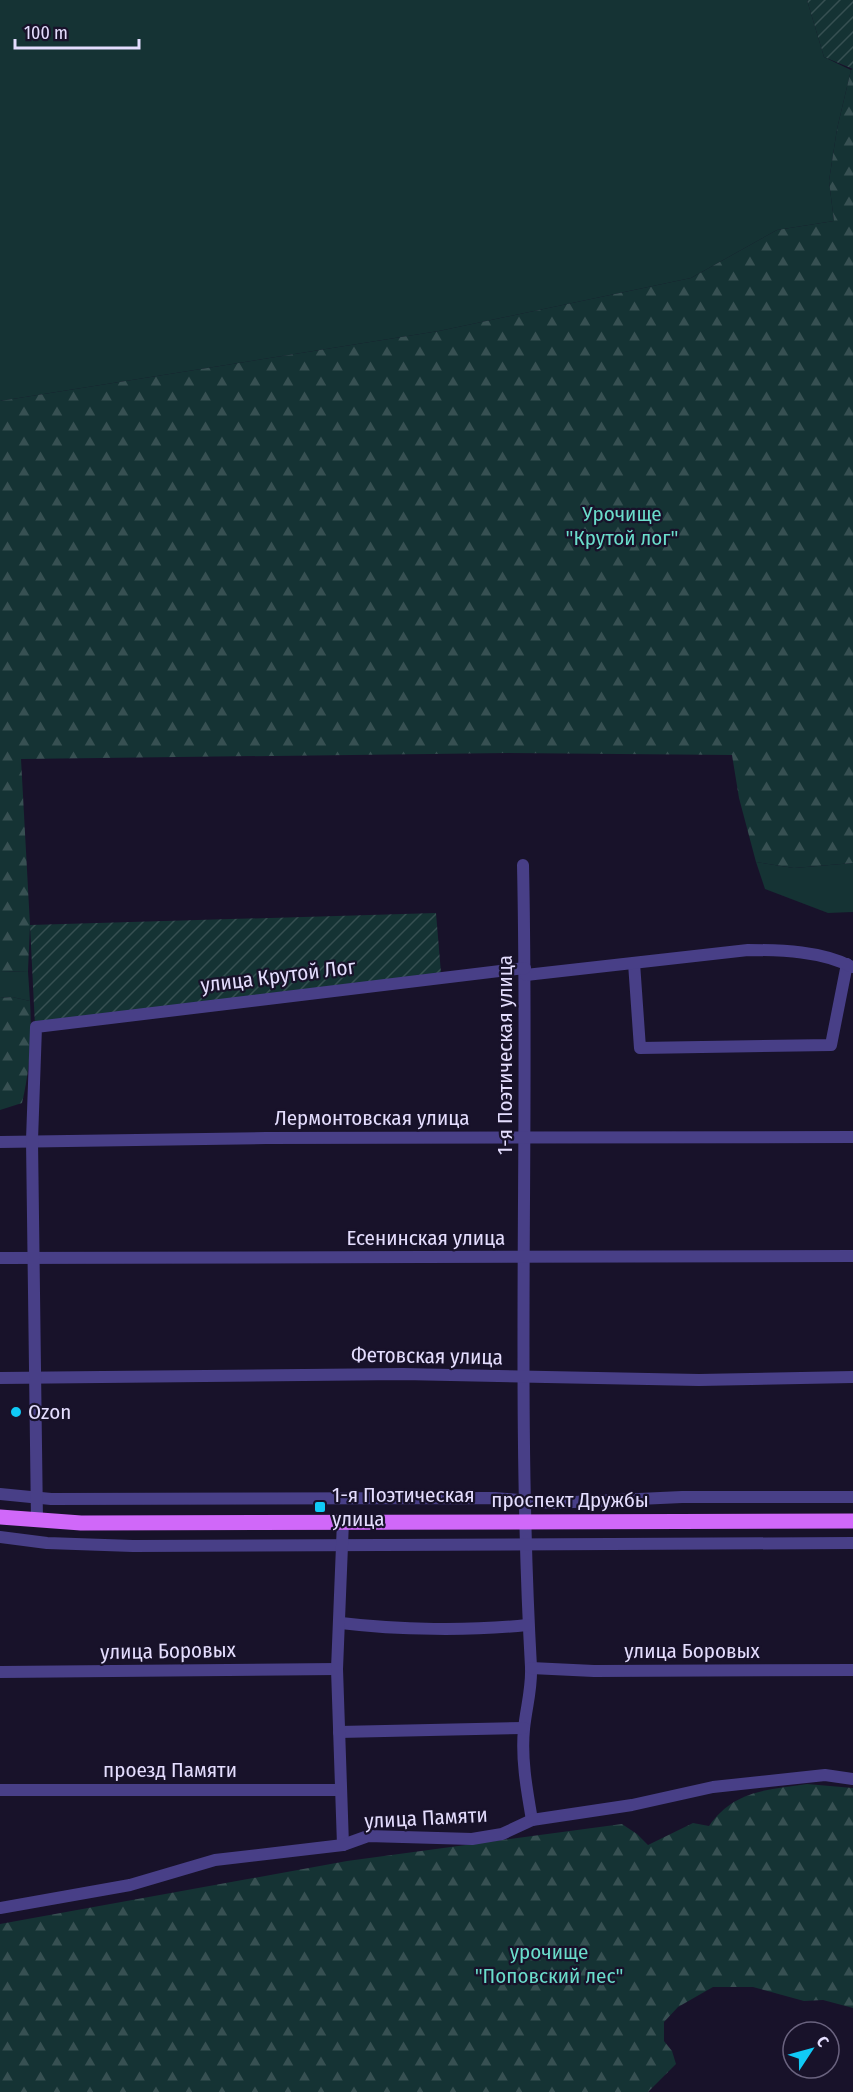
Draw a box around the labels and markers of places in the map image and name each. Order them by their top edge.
place label: Ozon [28,1399,71,1425]
marker: Ozon [9,1405,23,1419]
place label: 1-я Поэтическая улица [332,1482,475,1532]
marker: 1-я Поэтическая улица [313,1500,327,1514]

